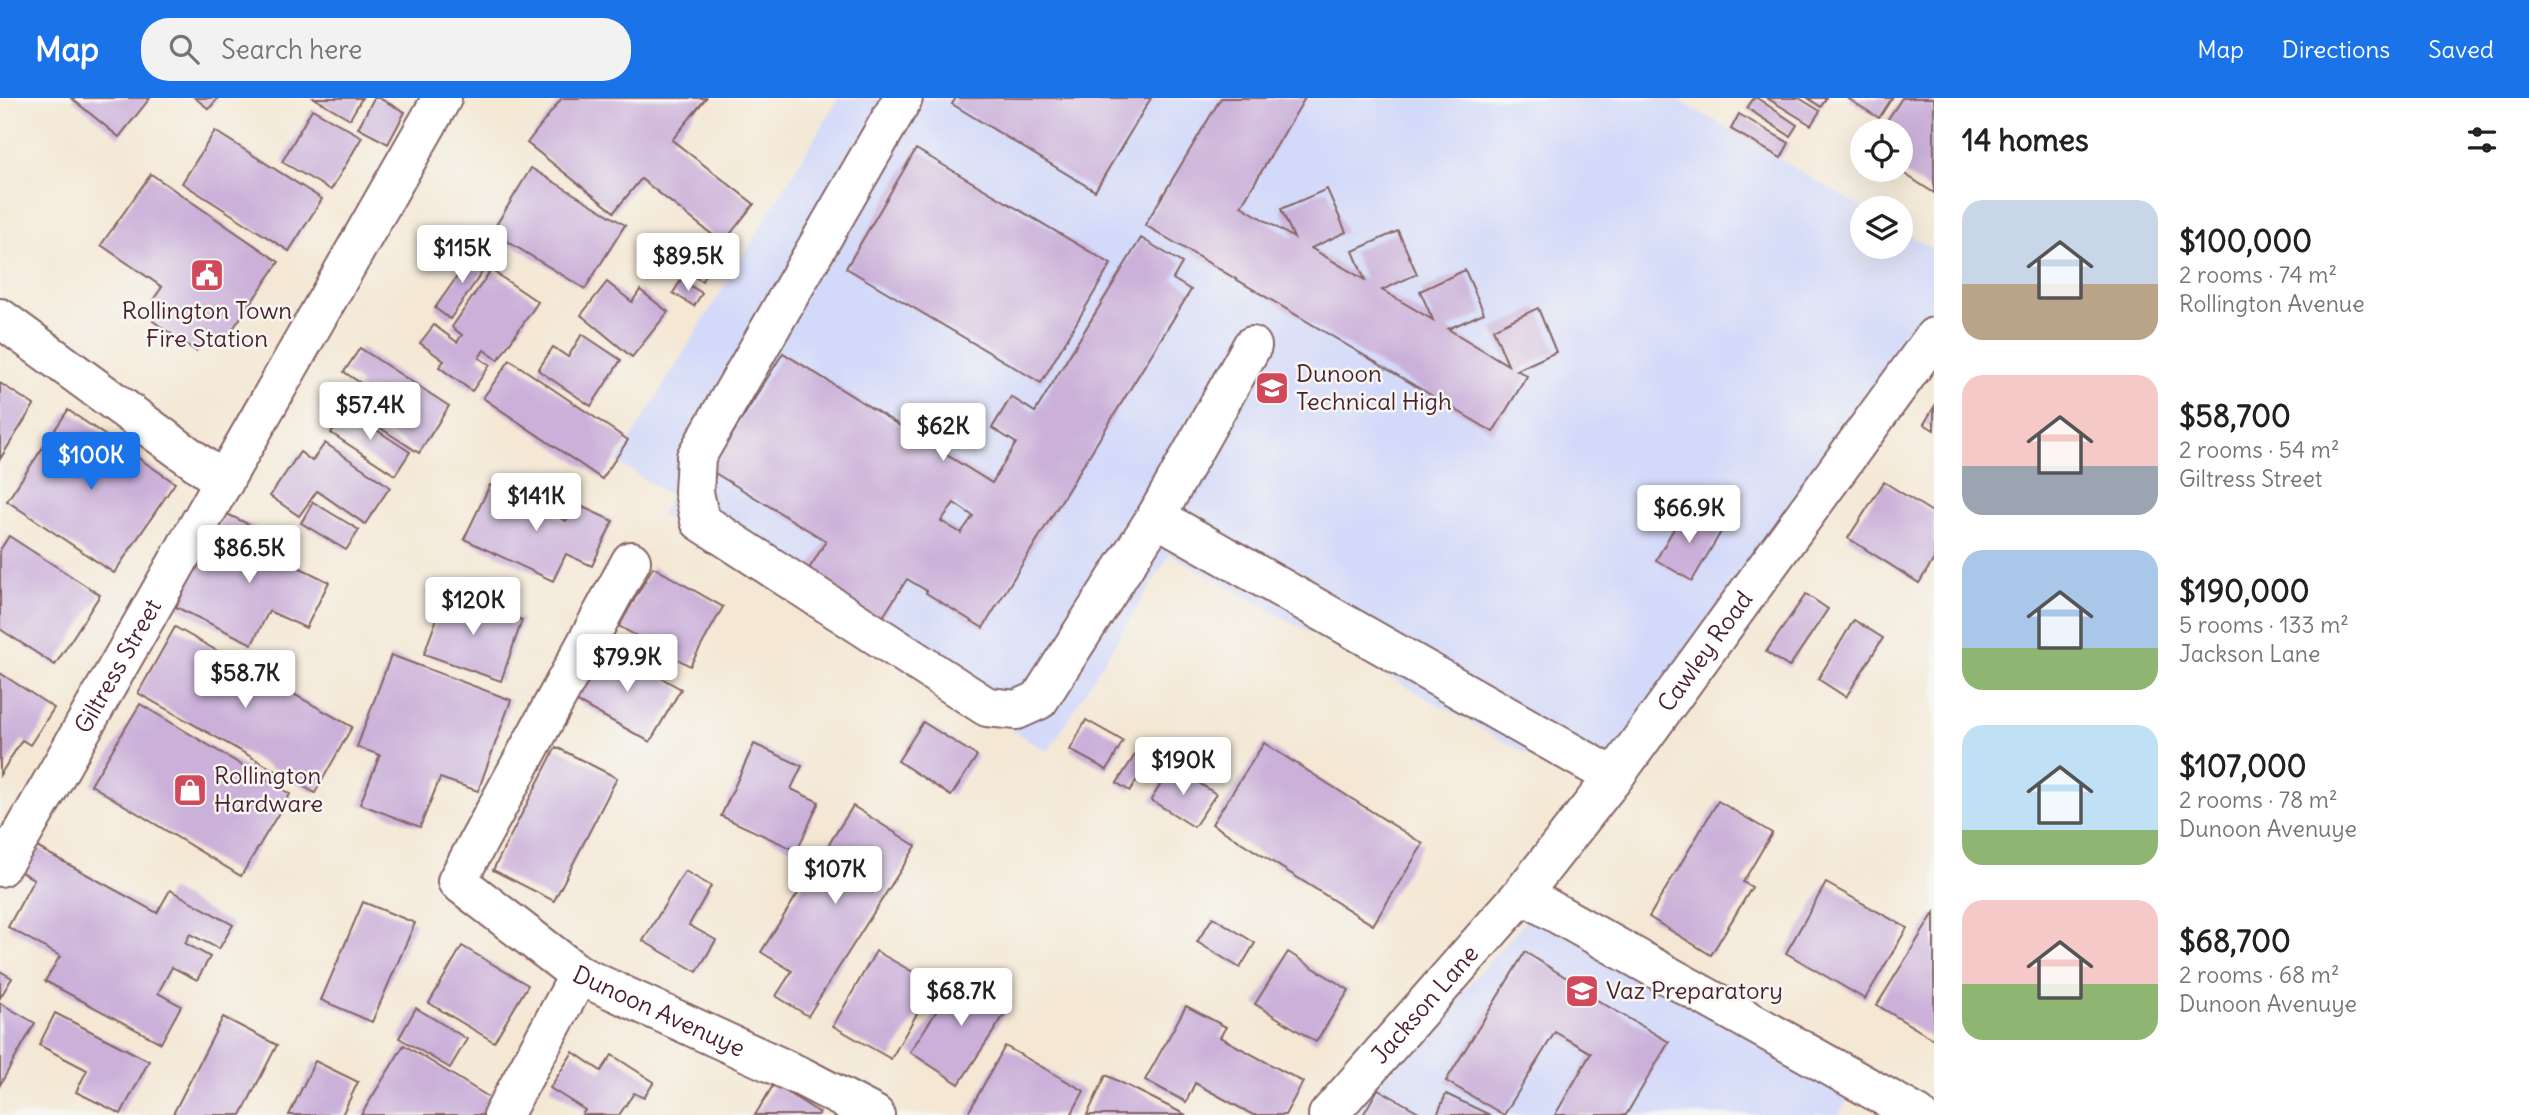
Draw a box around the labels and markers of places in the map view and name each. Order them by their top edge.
pin: $115K [413,226,511,285]
pin: $89.5K [631,234,745,293]
public building icon: Rollington Town Fire Station [188,256,226,294]
place label: Rollington Town Fire Station [122,295,292,353]
place label: Dunoon Technical High [1296,358,1452,416]
school or university icon: Dunoon Technical High [1253,369,1291,407]
pin: $57.4K [313,382,427,442]
pin: $62K [902,404,984,463]
pin: $100K [42,432,140,492]
pin: $141K [487,474,585,533]
pin: $66.9K [1632,486,1746,545]
pin: $86.5K [192,526,306,585]
pin: $120K [424,578,522,637]
pin: $79.9K [570,634,684,694]
pin: $58.7K [188,650,302,710]
pin: $190K [1134,738,1232,797]
place label: Rollington Hardware [214,760,323,818]
shop icon: Rollington Hardware [171,771,209,809]
pin: $107K [786,846,884,906]
pin: $68.7K [904,968,1018,1028]
school or university icon: Vaz Preparatory [1563,972,1601,1010]
place label: Vaz Preparatory [1606,975,1783,1005]

